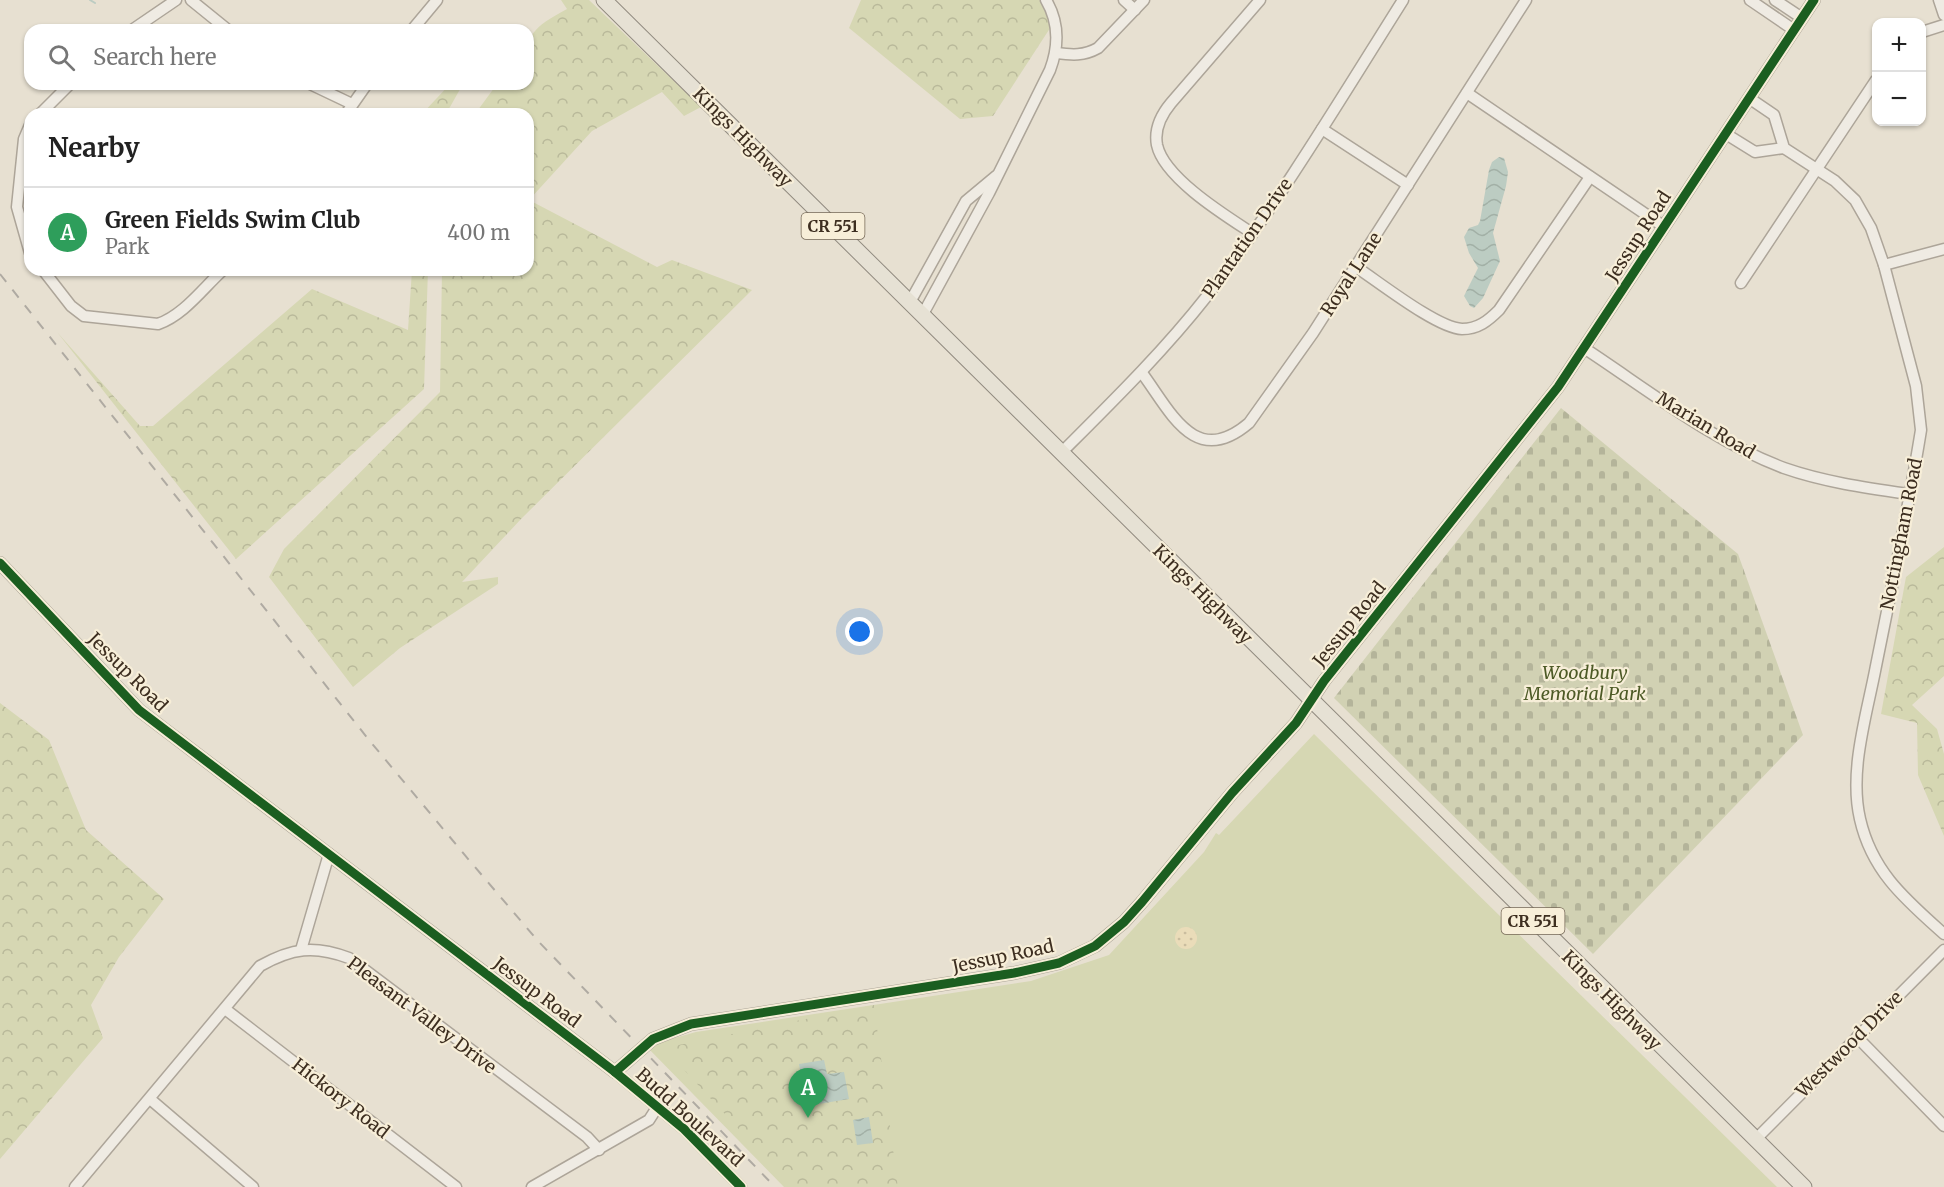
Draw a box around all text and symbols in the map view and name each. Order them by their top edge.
map controls [1872,18,1926,126]
button: + [1872,18,1926,72]
search box [24,24,534,90]
icon: search [45,41,78,74]
text: Search here [93,43,216,71]
button: − [1872,72,1926,126]
street label: Kings Highway [688,82,798,192]
text: Nearby [48,131,140,164]
street label: Plantation Drive [1197,174,1297,302]
street label: Jessup Road [1600,186,1676,286]
text: Green Fields Swim Club [105,206,360,234]
road number: CR 551 [802,213,864,239]
text: A [60,220,75,245]
text: 400 m [447,220,510,245]
street label: Royal Lane [1315,228,1387,320]
text: Park [105,234,149,259]
street label: Marian Road [1653,387,1760,464]
street label: Nottingham Road [1875,456,1927,612]
street label: Kings Highway [1148,539,1258,649]
street label: Jessup Road [1307,576,1391,672]
your location [845,617,874,646]
street label: Jessup Road [83,627,173,717]
park label: Woodbury Memorial Park [1523,661,1646,705]
road number: CR 551 [1502,908,1564,934]
street label: Jessup Road [949,934,1056,978]
street label: Kings Highway [1557,945,1667,1055]
street label: Pleasant Valley Drive [343,951,501,1079]
street label: Jessup Road [488,951,585,1032]
street label: Westwood Drive [1790,986,1907,1103]
street label: Hickory Road [288,1053,394,1143]
street label: Budd Boulevard [631,1063,749,1171]
pin: A [788,1068,828,1118]

